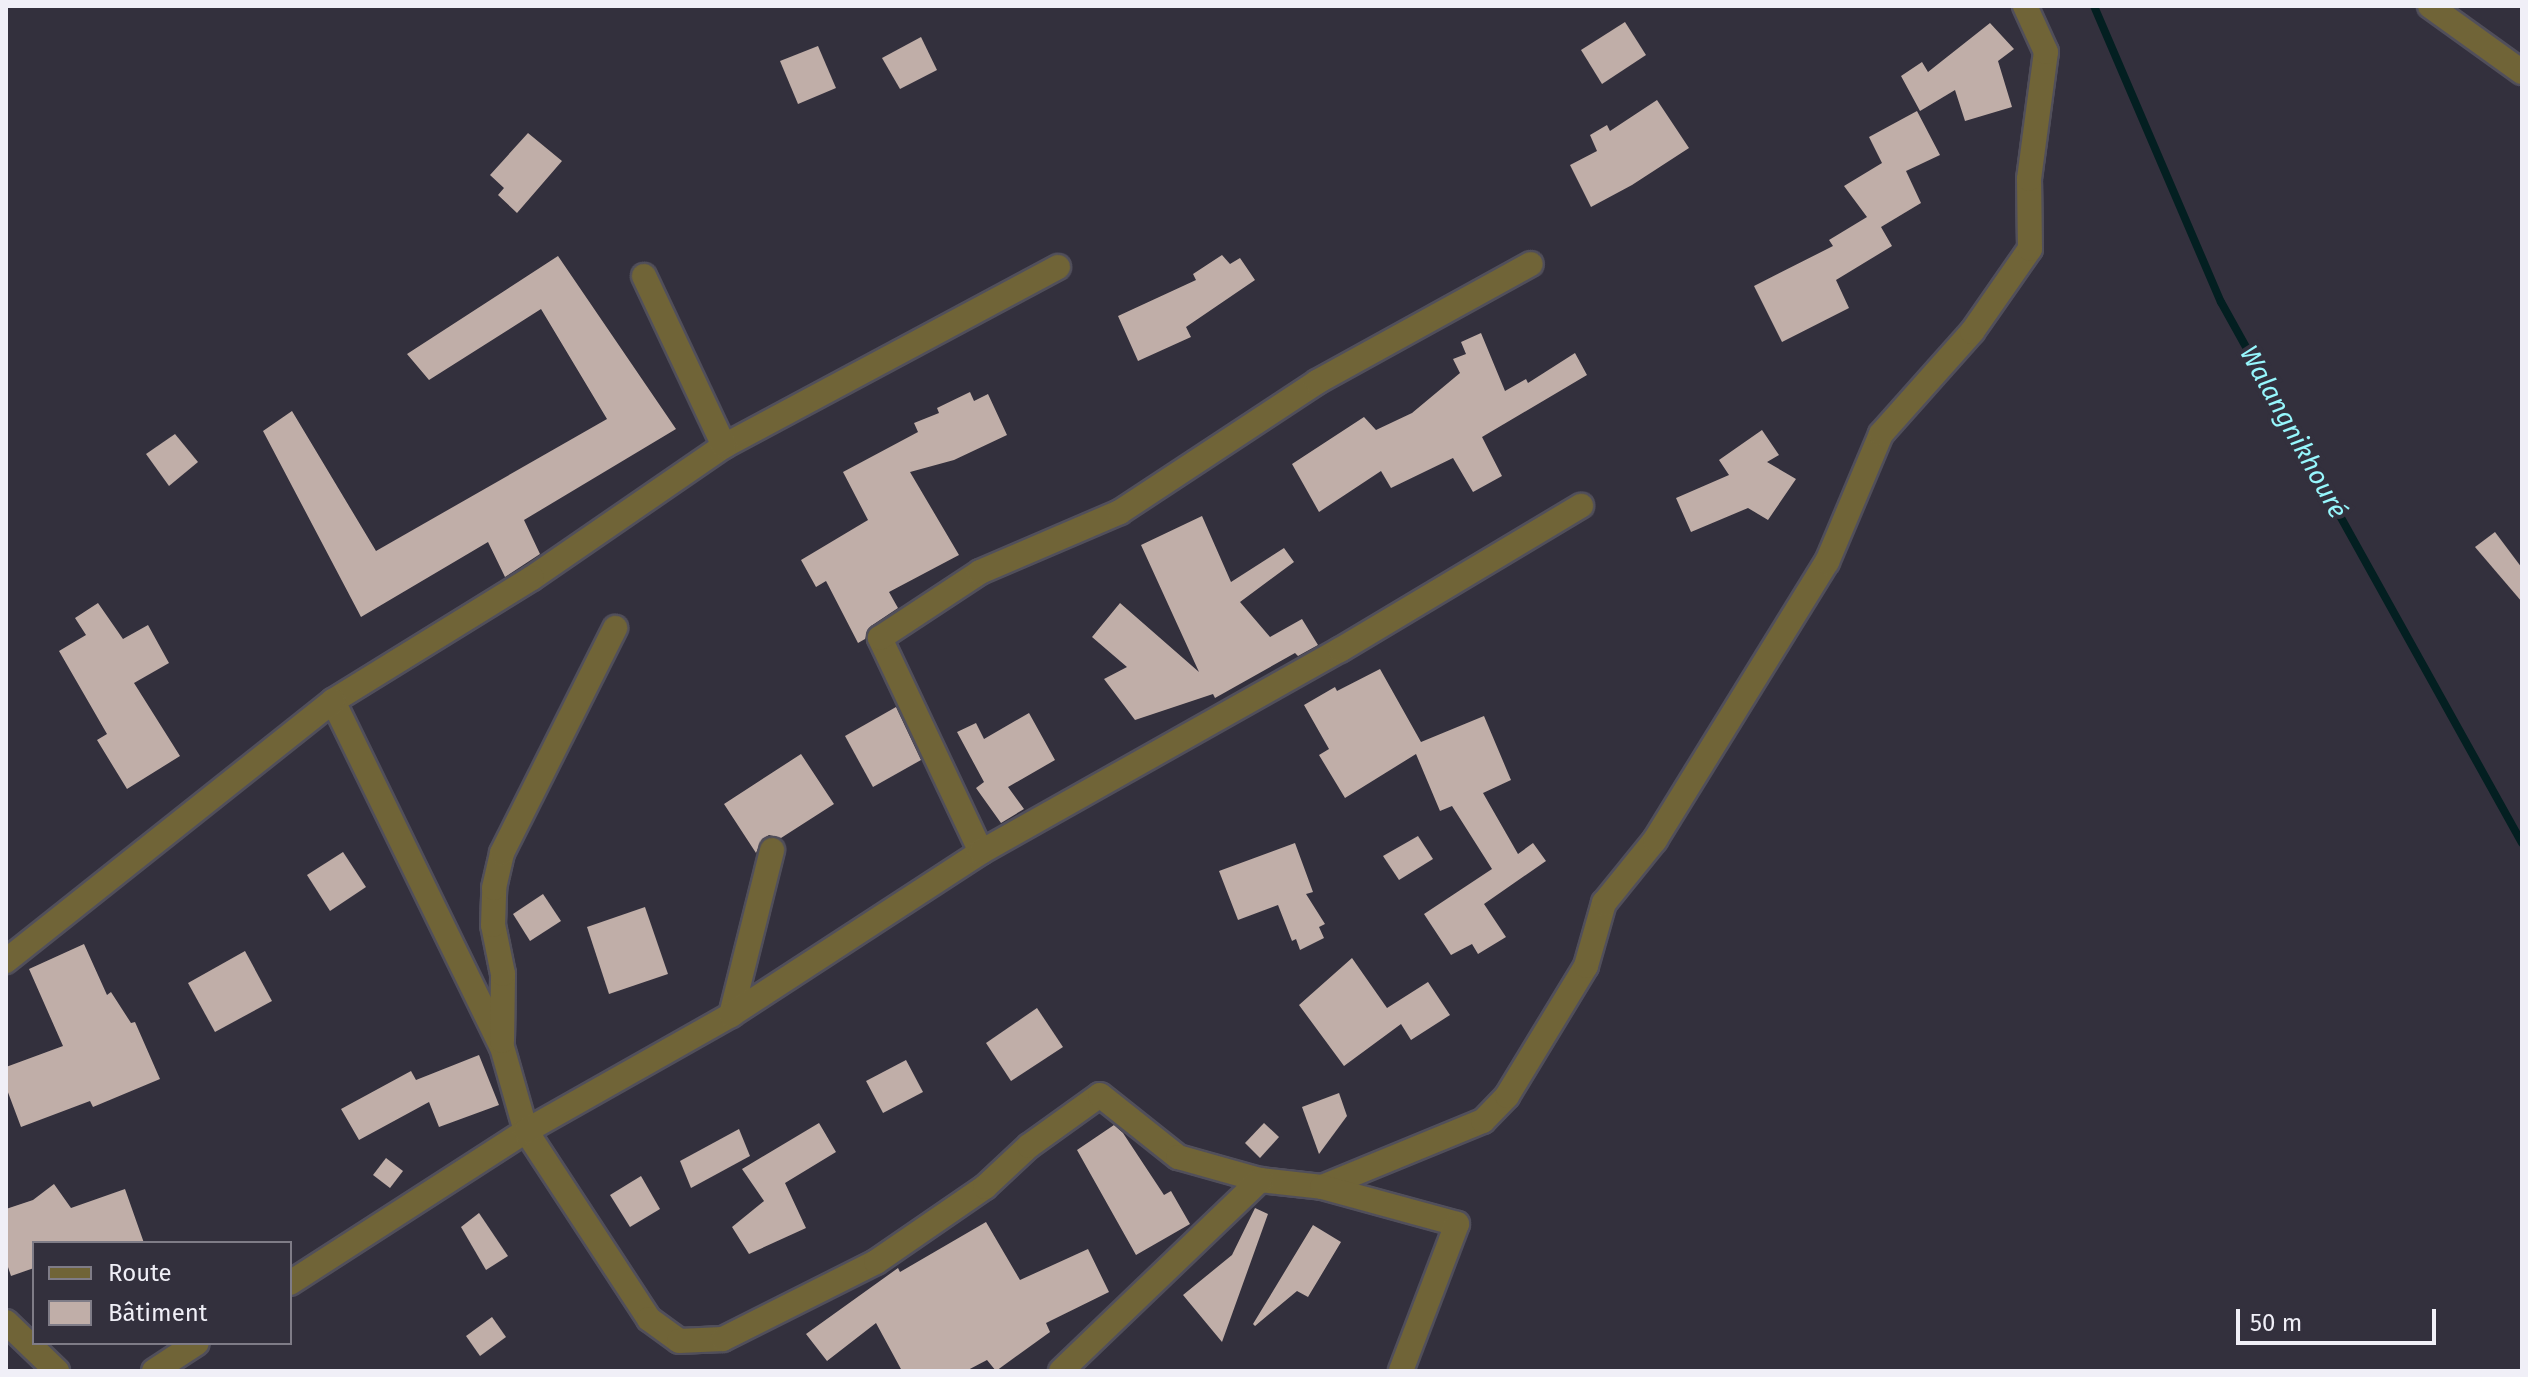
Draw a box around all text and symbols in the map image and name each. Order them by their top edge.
water label: Walangnikhouré [2233,340,2353,524]
legend [32,1241,292,1345]
text: Route [108,1259,172,1287]
scale bar [2240,1293,2440,1343]
text: Bâtiment [108,1299,207,1327]
text: 50 m [2250,1309,2302,1337]

